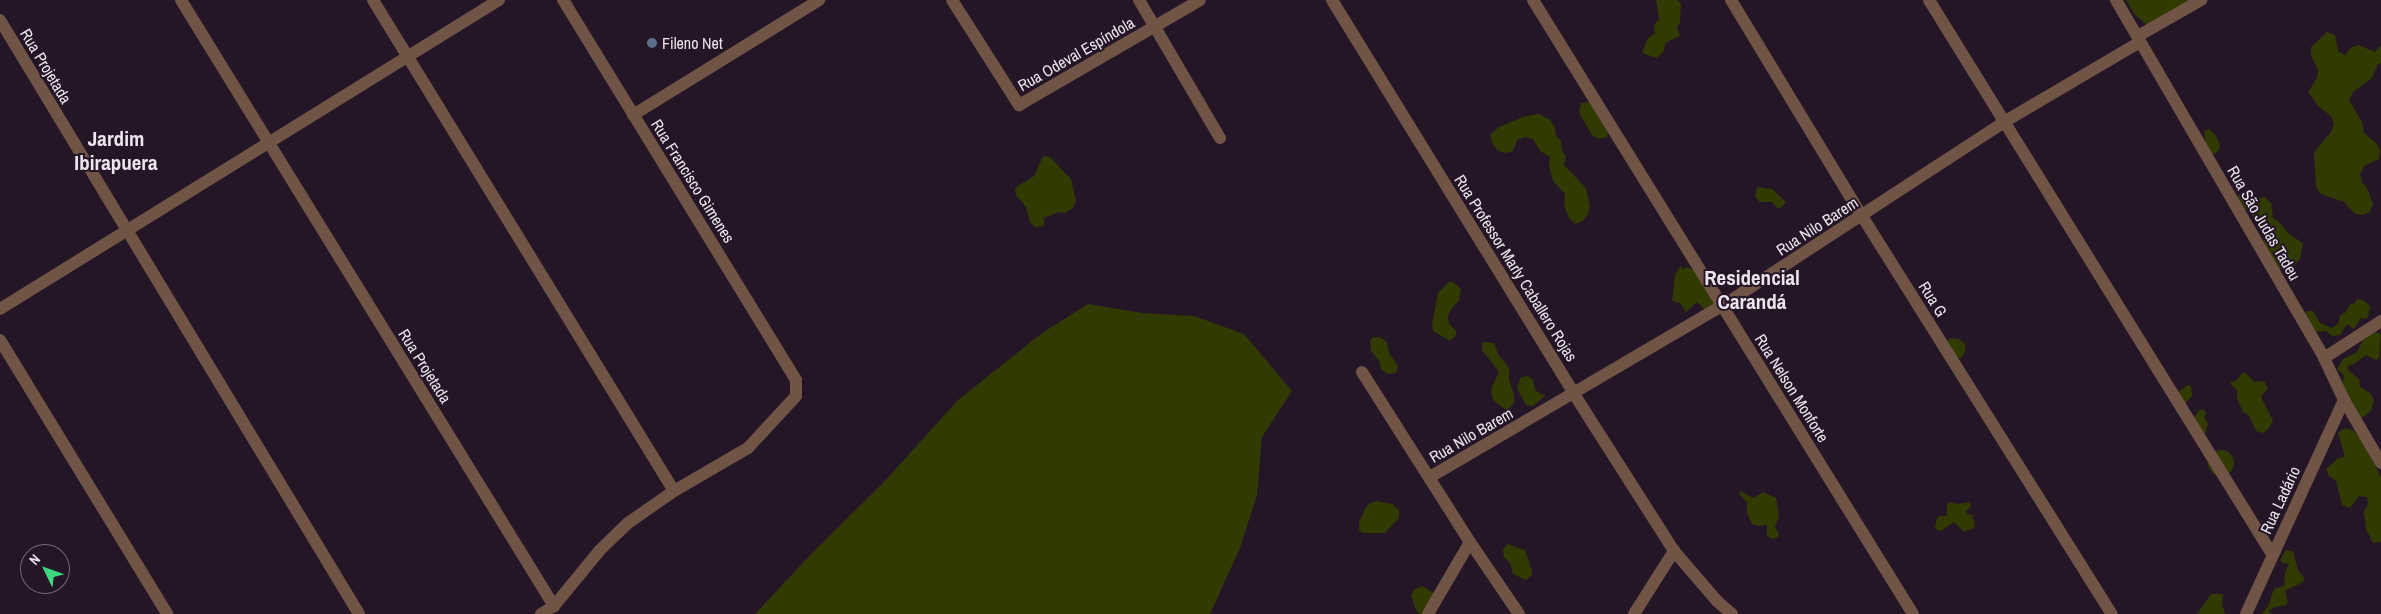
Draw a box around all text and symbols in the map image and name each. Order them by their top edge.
street label: Rua Odeval Espíndola [1014,13,1138,95]
street label: Rua Projetada [16,25,76,107]
place label: Fileno Net [662,33,723,53]
marker: Fileno Net [646,37,658,49]
street label: Rua Francisco Gimenes [647,116,739,246]
district label: Jardim Ibirapuera [74,126,158,176]
street label: Rua São Judas Tadeu [2223,162,2305,284]
street label: Rua Professor Marly Caballero Rojas [1450,171,1582,365]
street label: Rua Nilo Barem [1773,193,1861,259]
district label: Residencial Carandá [1704,265,1800,315]
street label: Rua G [1915,278,1951,320]
street label: Rua Projetada [395,325,455,407]
street label: Rua Nelson Monforte [1751,330,1833,446]
street label: Rua Nilo Barem [1426,403,1516,467]
street label: Rua Ladário [2256,463,2304,537]
north arrow [20,544,70,594]
text: N [25,551,44,569]

